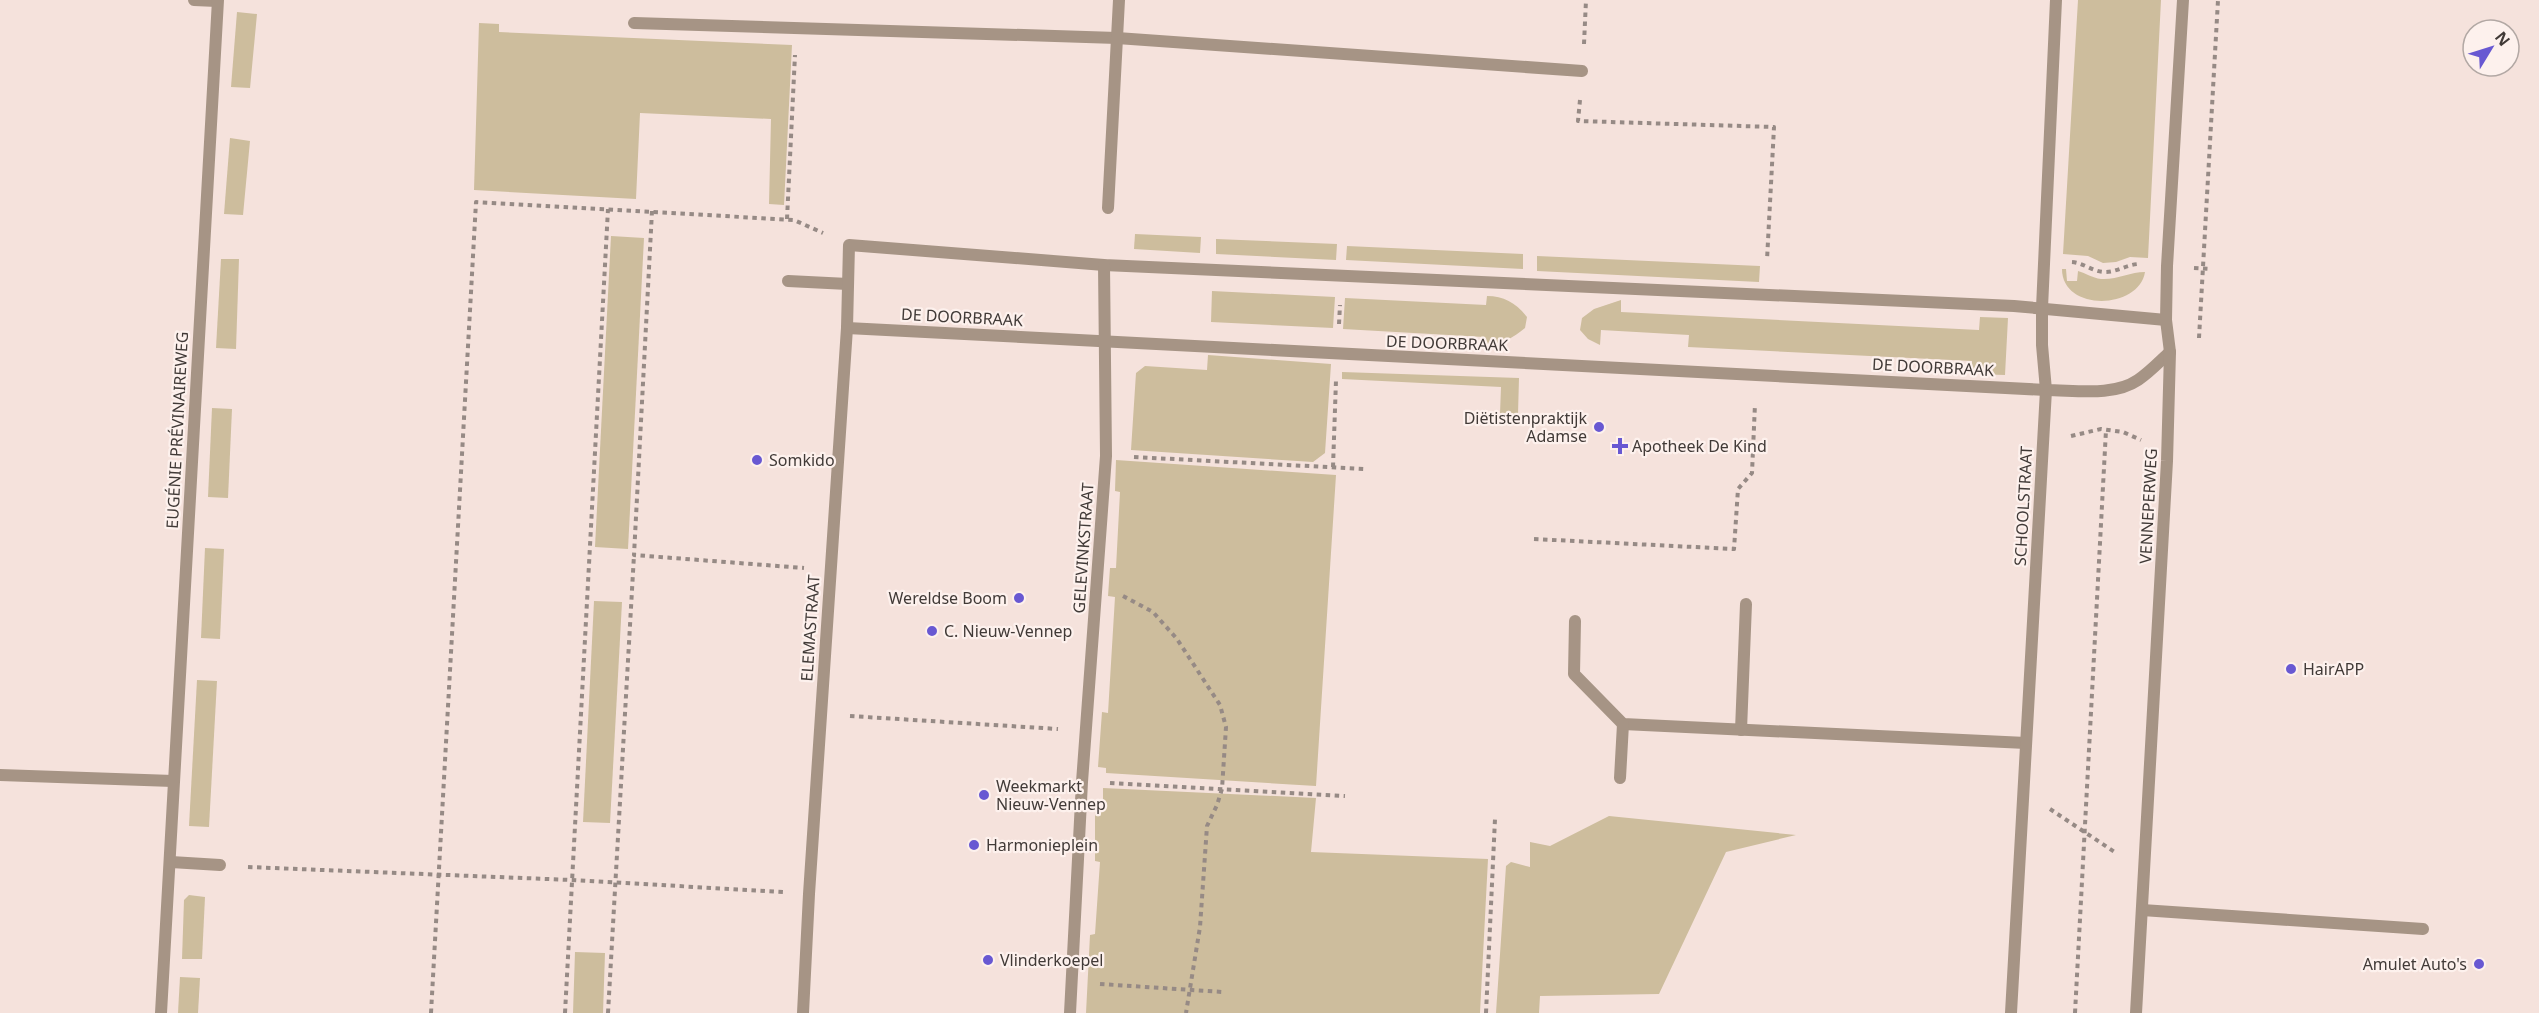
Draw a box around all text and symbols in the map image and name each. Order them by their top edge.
north arrow [2461,18,2521,78]
text: N [2490,27,2515,51]
street label: DE DOORBRAAK [900,303,1024,331]
street label: DE DOORBRAAK [1386,330,1508,356]
street label: EUGÉNIE PRÉVINAIREWEG [161,331,193,529]
street label: DE DOORBRAAK [1871,353,1995,381]
place label: Diëtistenpraktijk Adamse [1464,407,1587,447]
marker: Diëtistenpraktijk Adamse [1592,420,1606,434]
place label: Apotheek De Kind [1632,435,1767,457]
marker: Apotheek De Kind [1613,439,1627,453]
street label: SCHOOLSTRAAT [2009,445,2037,566]
street label: VENNEPERWEG [2134,448,2162,564]
place label: Somkido [769,449,835,471]
marker: Somkido [750,453,764,467]
street label: GELEVINKSTRAAT [1067,482,1099,614]
street label: ELEMASTRAAT [795,574,825,682]
place label: Wereldse Boom [889,587,1007,609]
marker: Wereldse Boom [1012,591,1026,605]
place label: C. Nieuw-Vennep [944,620,1072,642]
marker: C. Nieuw-Vennep [925,624,939,638]
place label: HairAPP [2303,658,2364,680]
marker: HairAPP [2284,662,2298,676]
place label: Weekmarkt Nieuw-Vennep [996,775,1106,815]
marker: Weekmarkt Nieuw-Vennep [977,788,991,802]
place label: Harmonieplein [986,834,1098,856]
marker: Harmonieplein [967,838,981,852]
place label: Vlinderkoepel [1000,949,1103,971]
marker: Vlinderkoepel [981,953,995,967]
place label: Amulet Auto's [2363,953,2467,975]
marker: Amulet Auto's [2472,957,2486,971]

